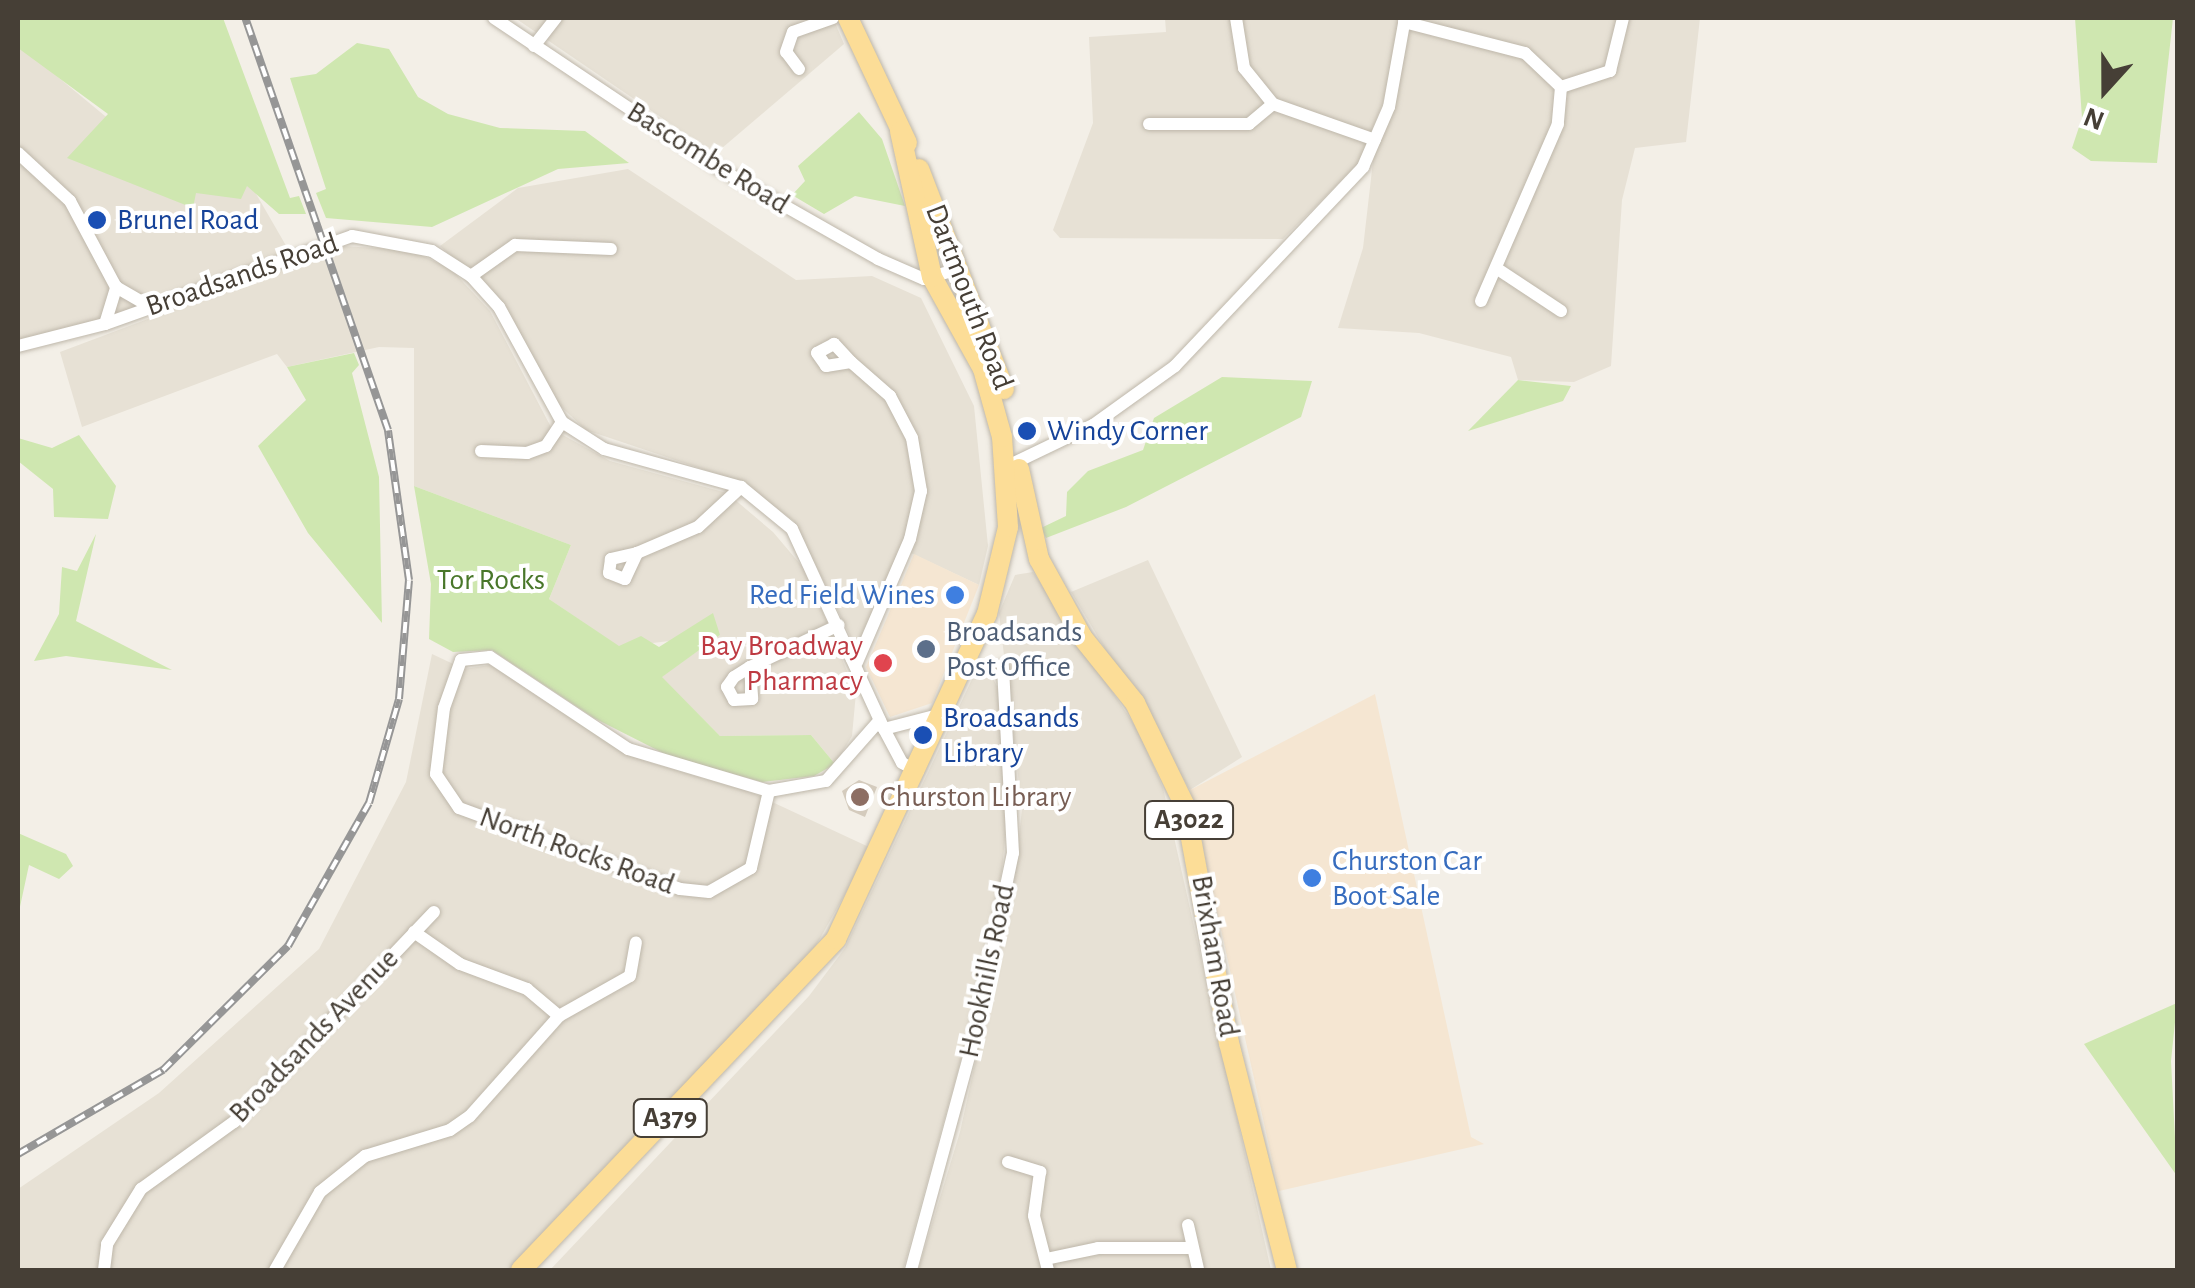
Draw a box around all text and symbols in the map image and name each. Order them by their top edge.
north arrow [2055,40,2155,140]
street label: Bascombe Road [620,94,796,222]
text: N [2080,101,2108,135]
street label: Dartmouth Road [917,199,1021,395]
place label: Brunel Road [117,202,259,238]
marker: Brunel Road [86,209,108,231]
street label: Broadsands Road [141,225,343,325]
place label: Windy Corner [1047,413,1208,449]
marker: Windy Corner [1016,420,1038,442]
park label: Tor Rocks [437,562,545,598]
place label: Red Field Wines [749,577,935,613]
marker: Red Field Wines [944,584,966,606]
place label: Broadsands Post Office [946,614,1082,684]
place label: Bay Broadway Pharmacy [700,628,863,698]
marker: Broadsands Post Office [915,638,937,660]
marker: Bay Broadway Pharmacy [872,652,894,674]
place label: Broadsands Library [943,700,1079,770]
marker: Broadsands Library [912,724,934,746]
place label: Churston Library [880,779,1072,815]
marker: Churston Library [849,786,871,808]
road number: A3022 [1144,797,1234,843]
street label: North Rocks Road [474,799,680,903]
place label: Churston Car Boot Sale [1332,843,1482,914]
marker: Churston Car Boot Sale [1301,867,1323,889]
street label: Brixham Road [1183,872,1247,1040]
street label: Hookhills Road [951,881,1023,1061]
street label: Broadsands Avenue [222,941,406,1131]
road number: A379 [632,1095,708,1141]

